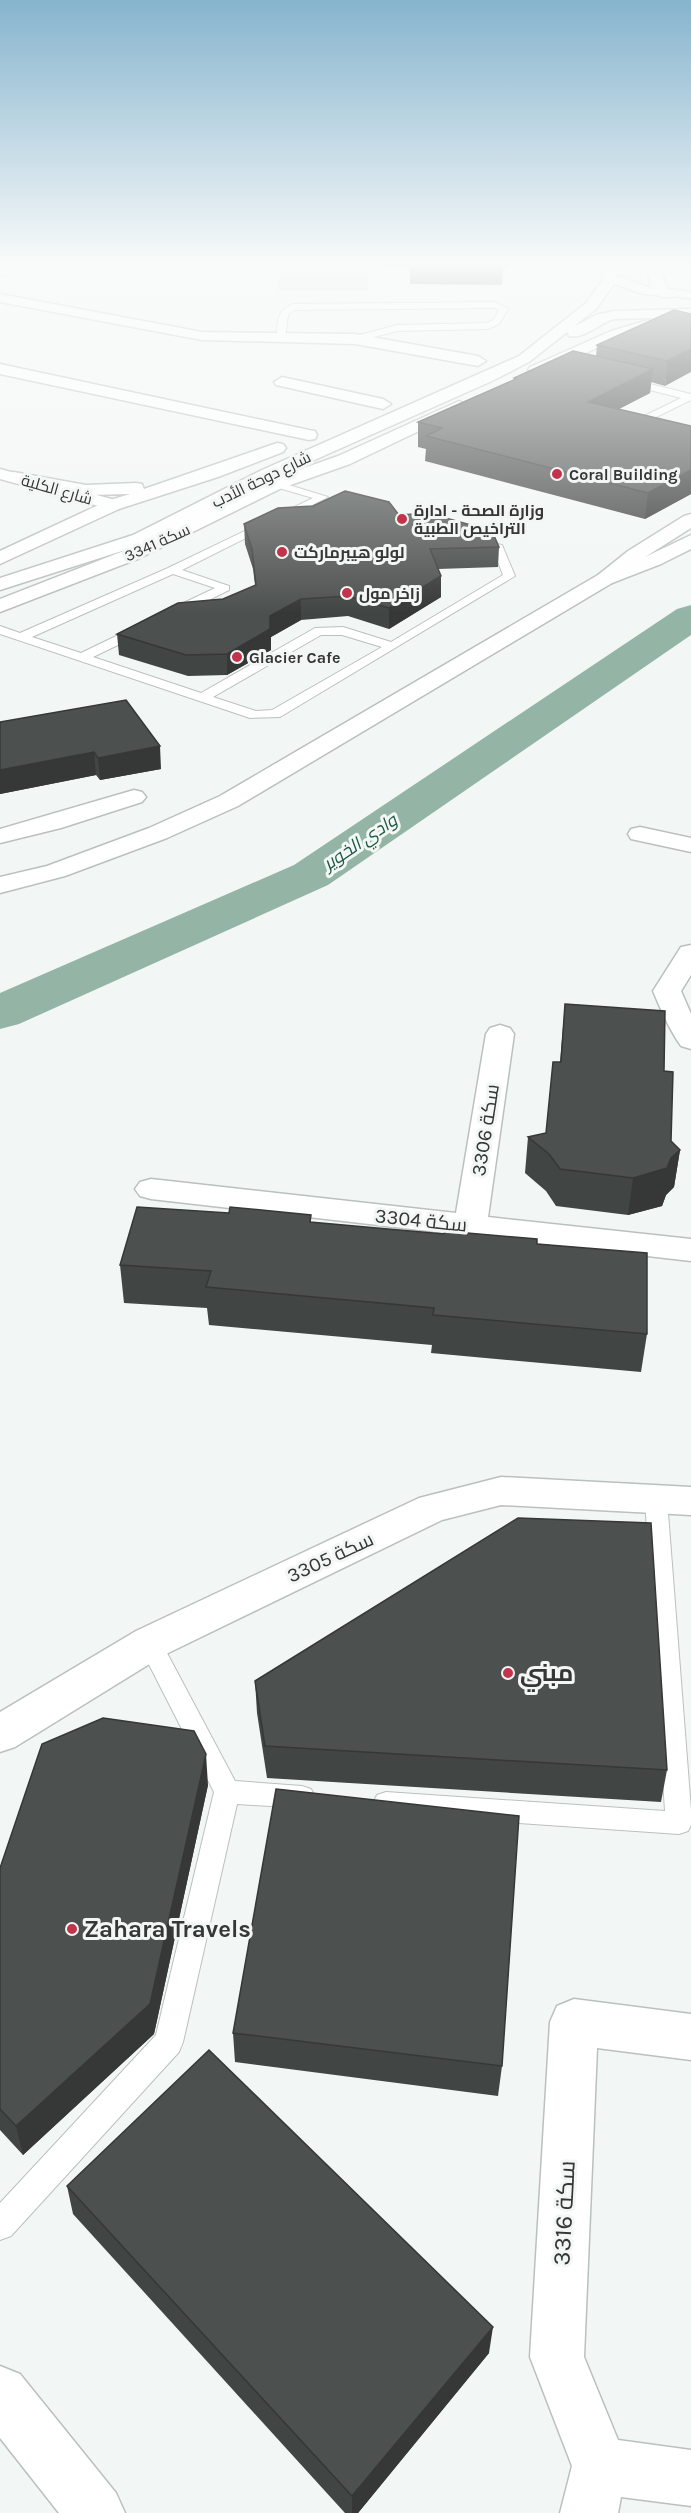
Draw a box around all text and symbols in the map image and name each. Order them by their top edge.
street label: شارع دوحة الأدب [208,447,315,513]
place label: Coral Building [569,465,678,484]
marker: Coral Building [550,467,564,481]
street label: شارع الكلية [19,470,95,511]
place label: وزارة الصحة - ادارة التراخيص الطبية [414,501,544,538]
marker: وزارة الصحة - ادارة التراخيص الطبية [395,512,409,526]
street label: سكة 3341 [121,520,193,565]
place label: لولو هيبرماركت [294,543,405,562]
marker: لولو هيبرماركت [275,545,289,559]
place label: زاخر مول [359,584,420,603]
marker: زاخر مول [340,586,354,600]
place label: Glacier Cafe [249,648,340,667]
marker: Glacier Cafe [230,650,244,664]
water label: وادي الخوير [317,809,404,878]
street label: سكة 3306 [467,1082,504,1178]
street label: سكة 3304 [374,1204,468,1237]
street label: 3305 سكة [283,1527,377,1587]
place label: مبني [520,1659,573,1692]
marker: مبني [501,1666,515,1680]
place label: Zahara Travels [84,1915,251,1943]
marker: Zahara Travels [65,1922,79,1936]
street label: سكة 3316 [547,2160,581,2266]

